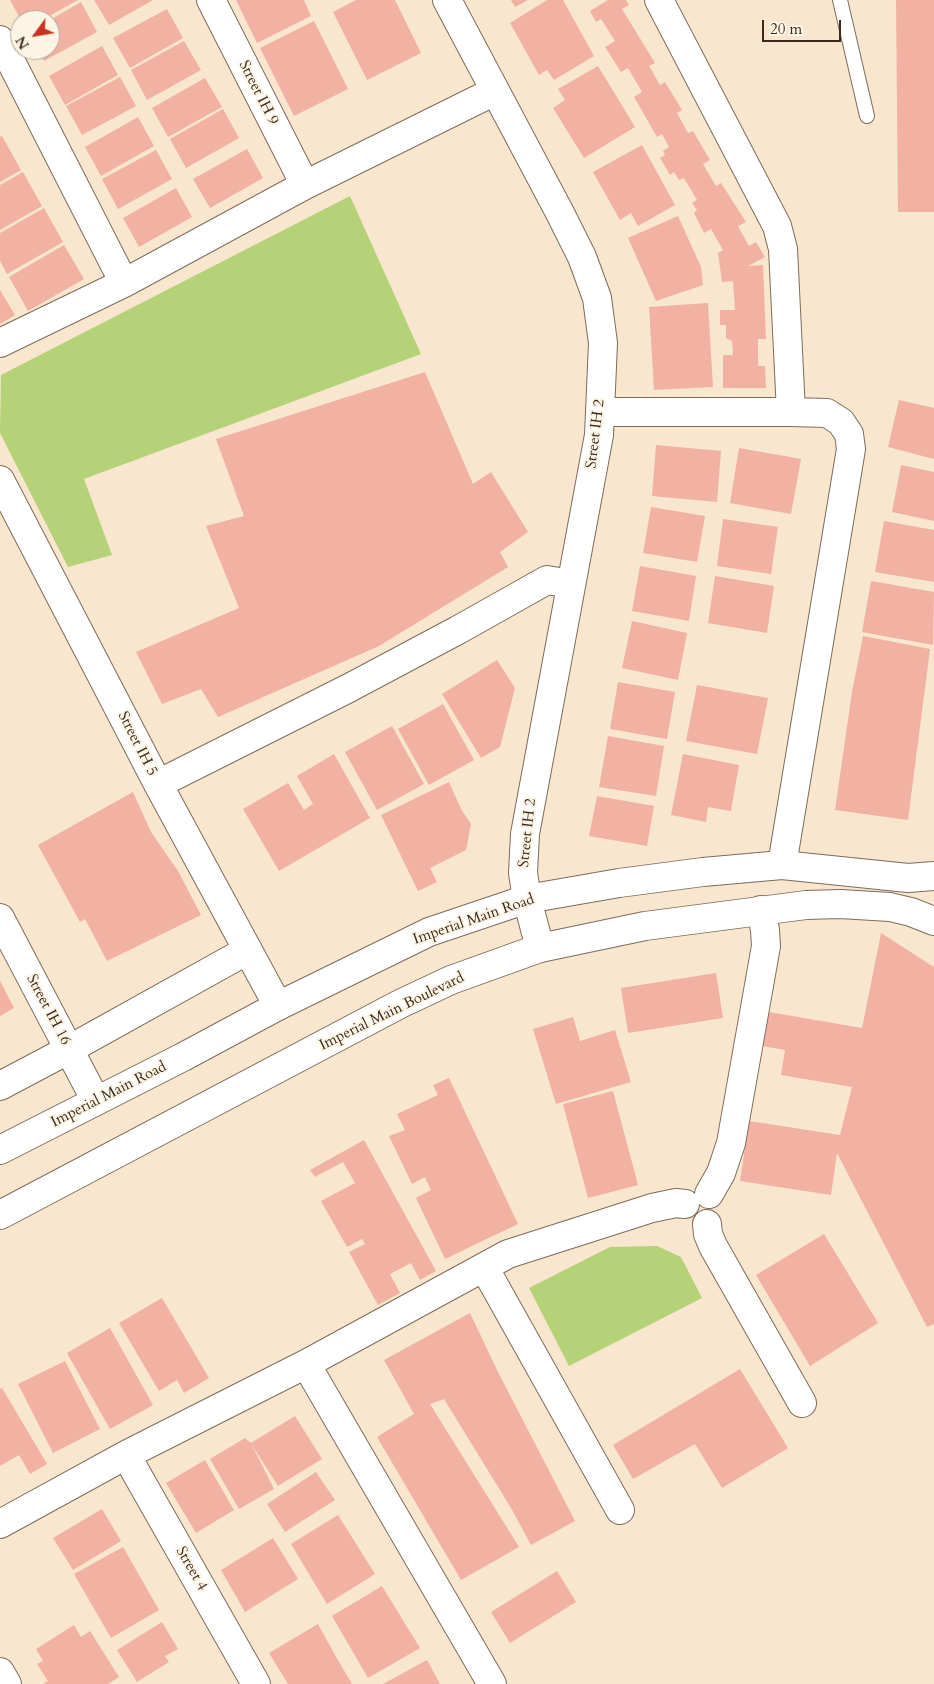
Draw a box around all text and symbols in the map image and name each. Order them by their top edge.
north arrow [10,10,60,60]
scale bar [764,10,843,42]
text: 20 m [770,19,802,39]
text: N [11,32,34,53]
street label: Street IH 9 [234,58,282,128]
street label: Street IH 2 [583,398,609,470]
street label: Street IH 5 [113,709,161,779]
street label: Street IH 2 [515,798,541,868]
street label: Imperial Main Road [411,891,537,949]
street label: Imperial Main Boulevard [317,969,467,1055]
street label: Street IH 16 [22,972,74,1048]
street label: Imperial Main Road [48,1058,170,1132]
street label: Street 4 [171,1544,211,1594]

